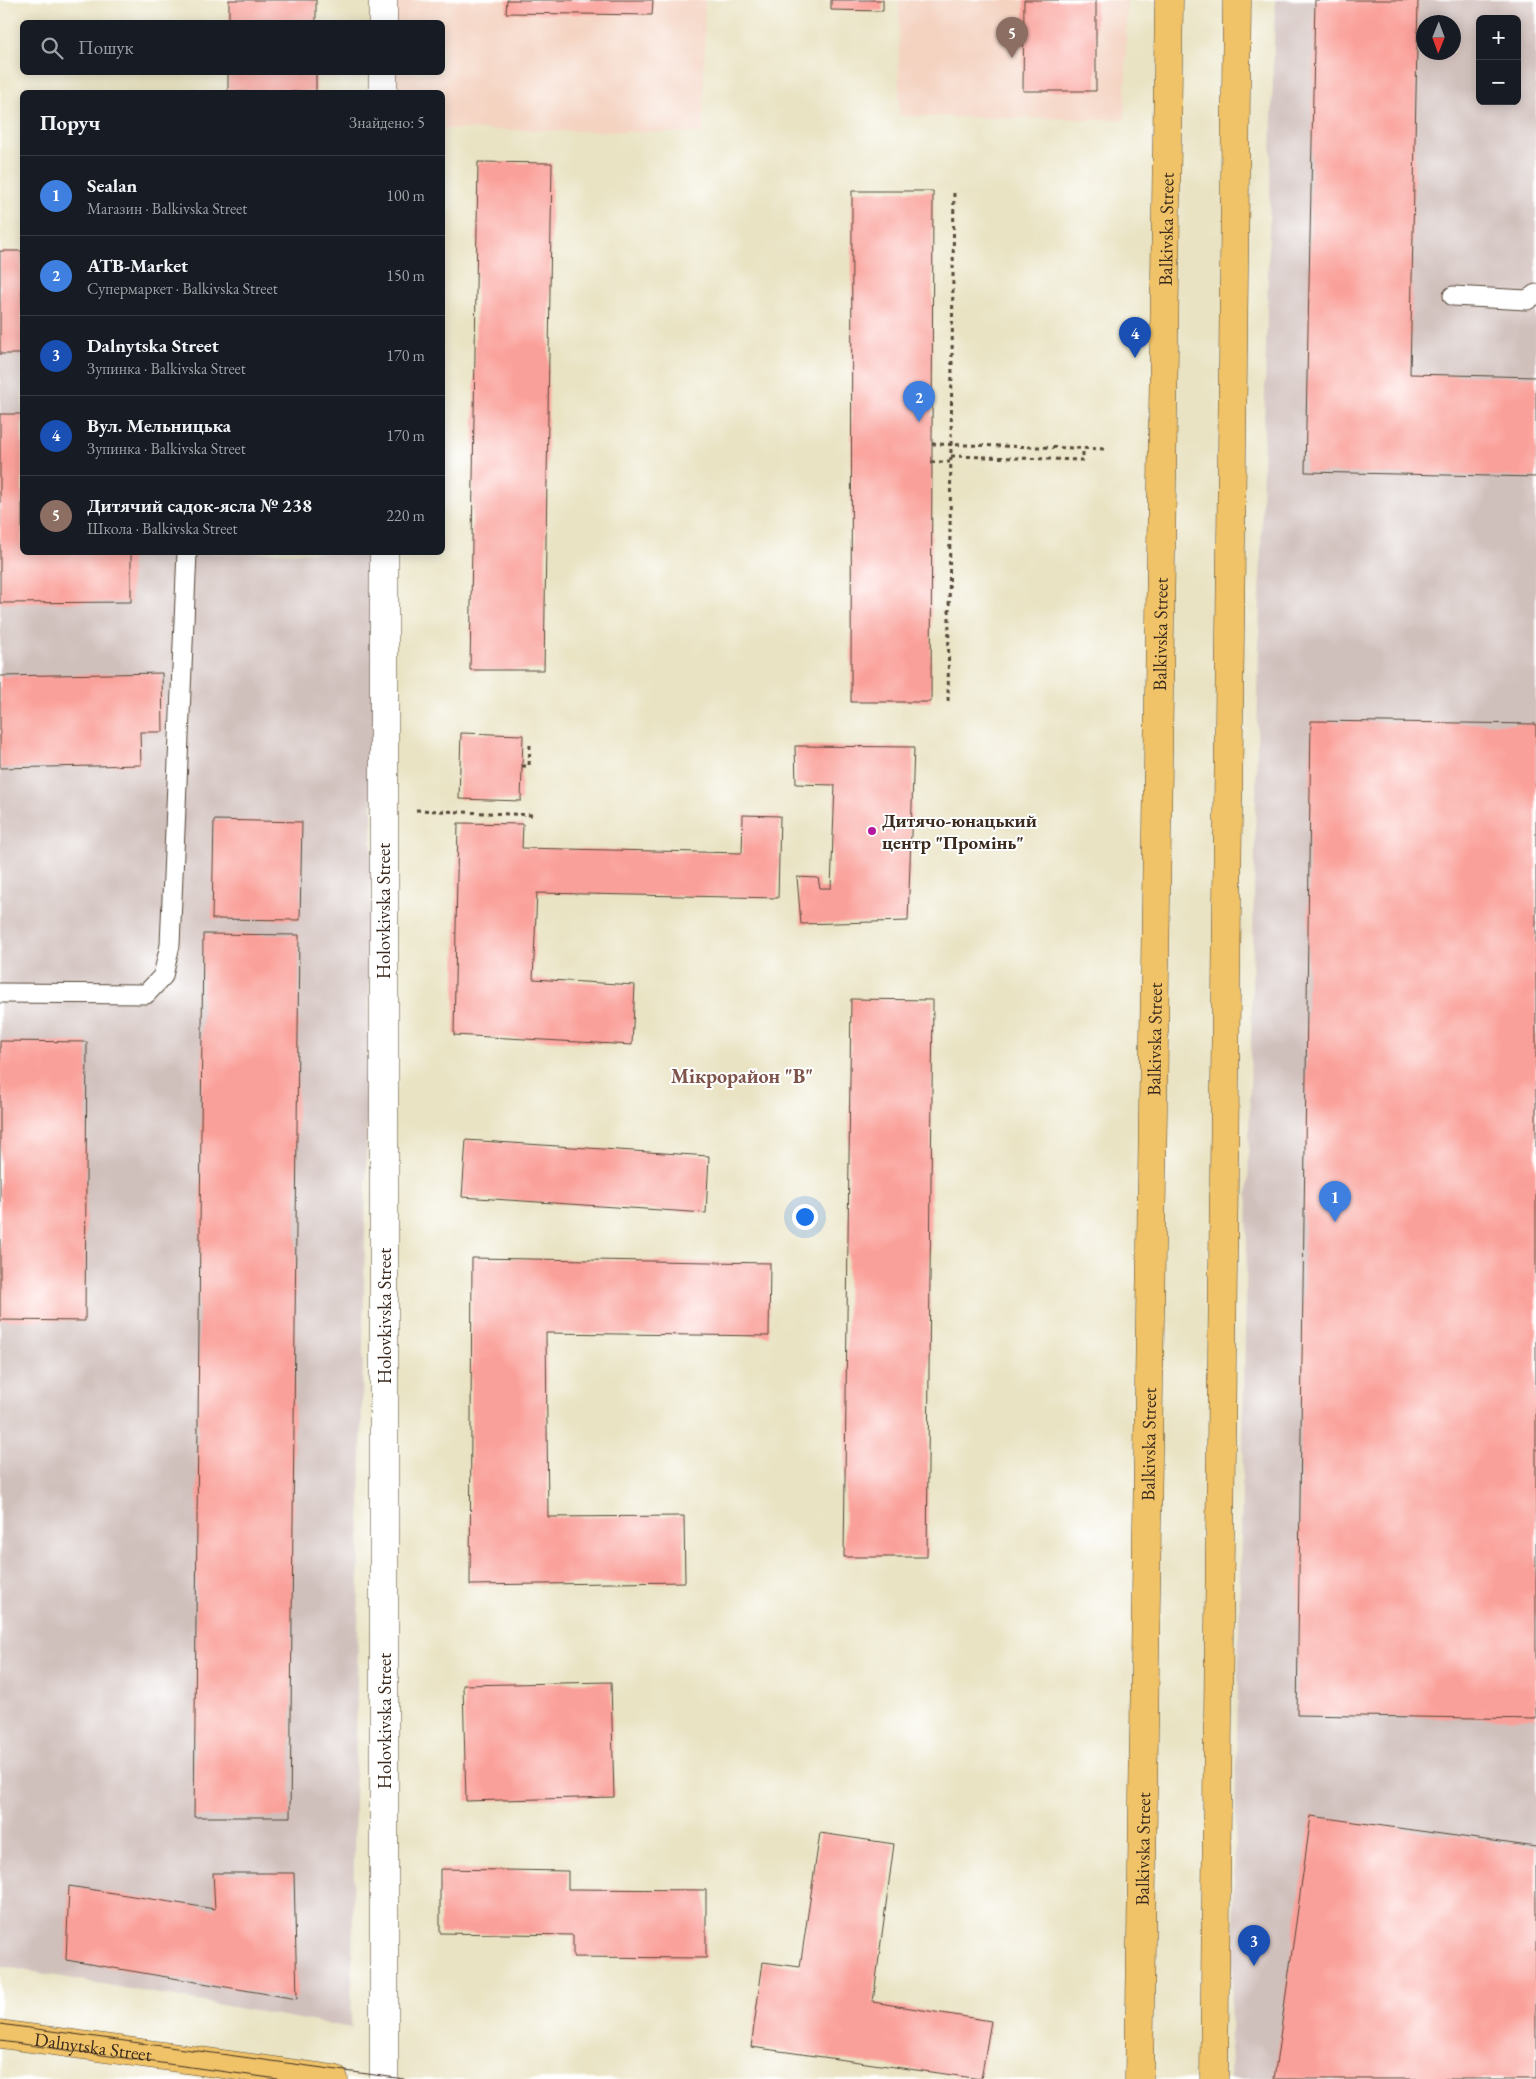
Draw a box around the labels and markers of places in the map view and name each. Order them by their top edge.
pin: 5 [996,17,1028,58]
pin: 4 [1119,317,1151,358]
pin: 2 [903,381,935,422]
place label: Дитячо-юнацький центр "Промінь" [882,808,1037,855]
marker: Дитячо-юнацький центр "Промінь" [866,825,878,837]
pin: 1 [1319,1181,1351,1222]
pin: 3 [1238,1925,1270,1966]

